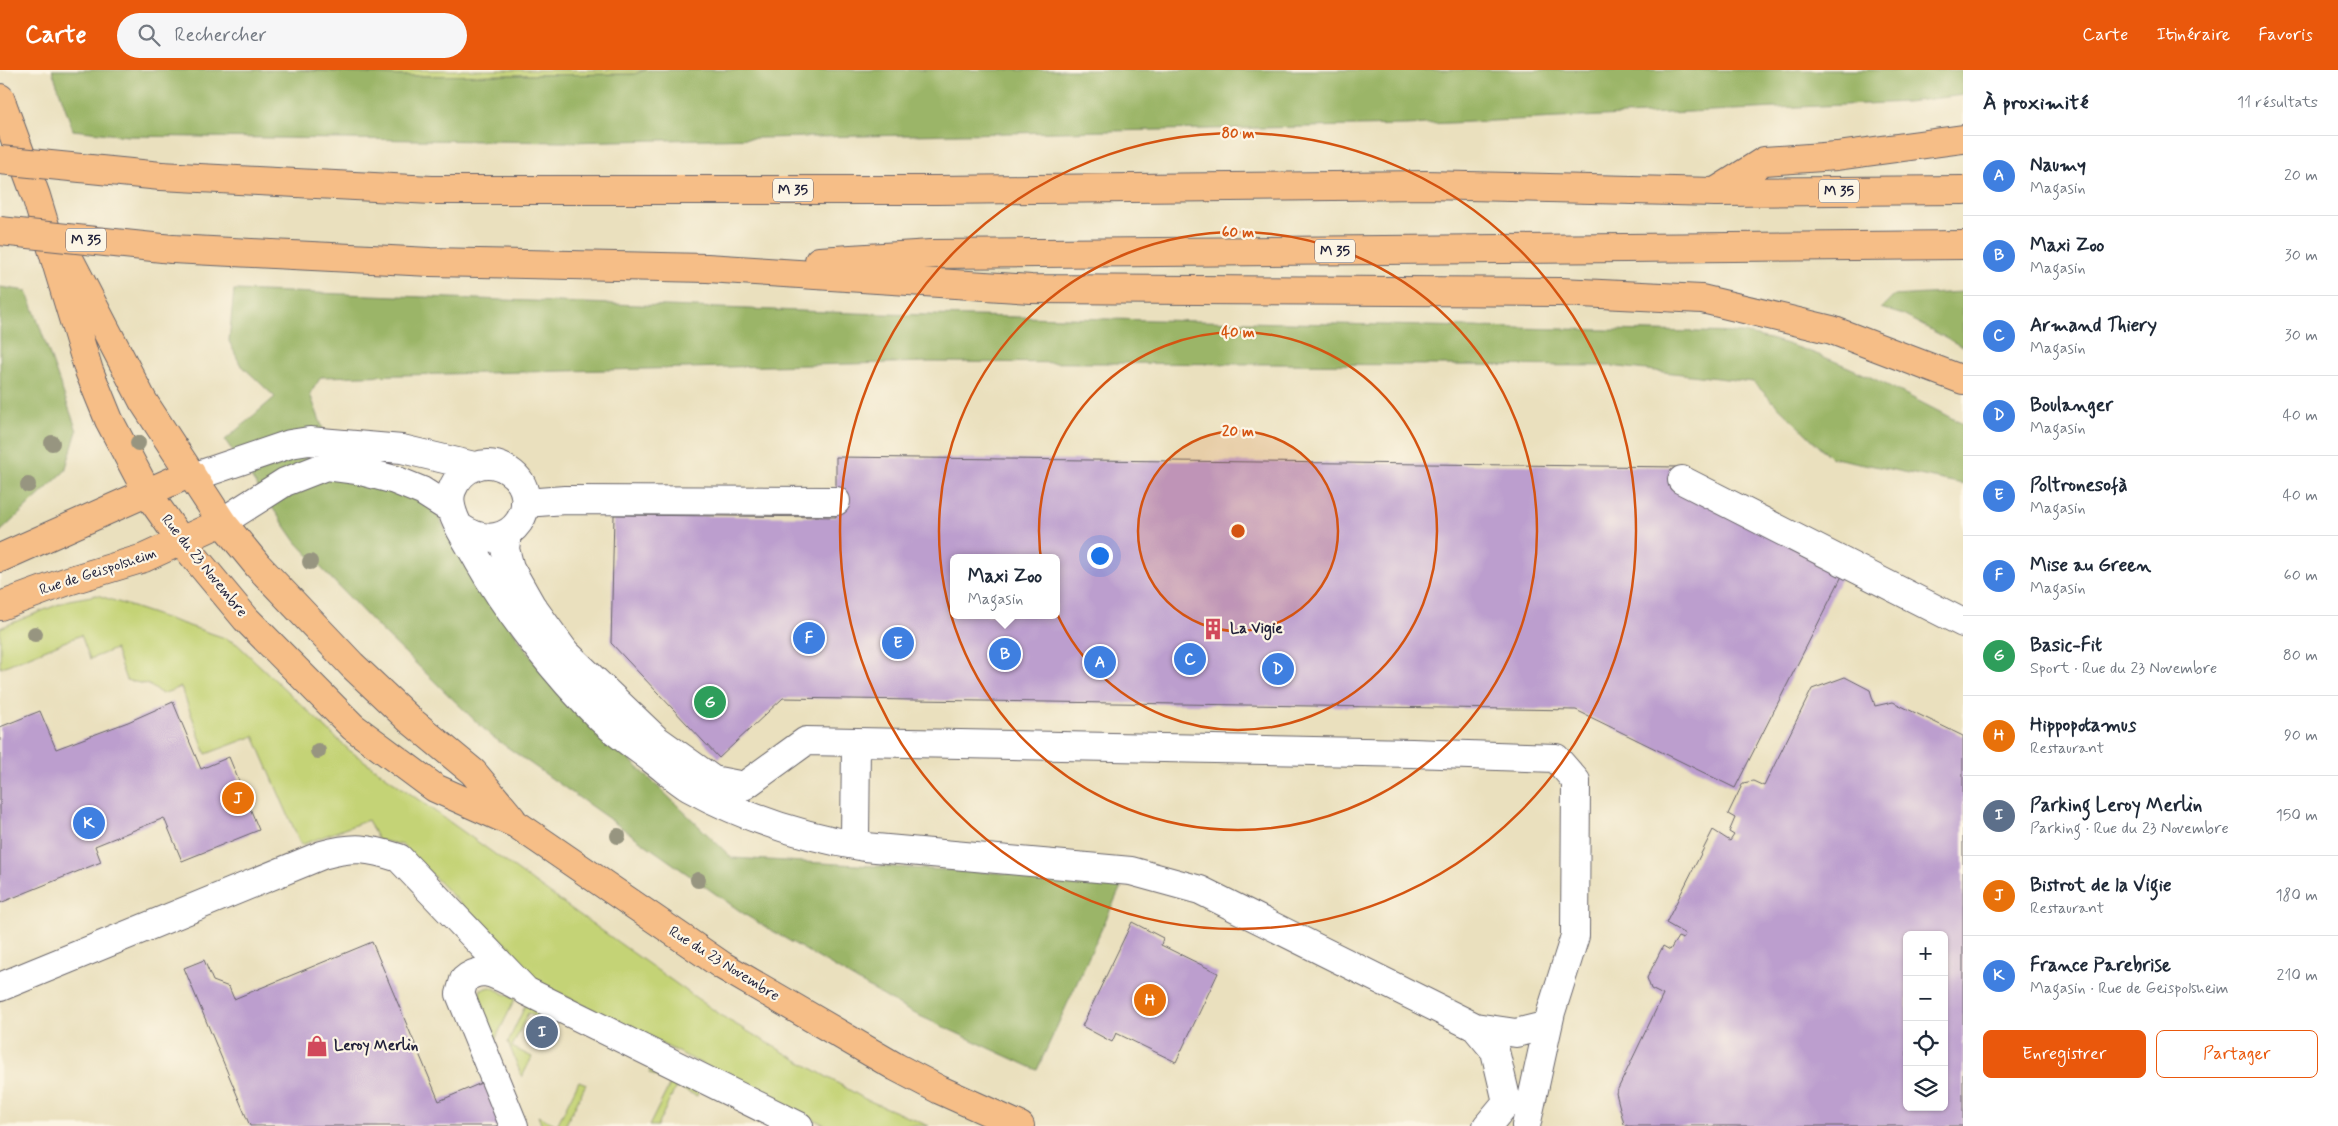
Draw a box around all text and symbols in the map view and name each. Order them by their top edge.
search box [117,13,467,58]
text: Carte [25,20,87,51]
icon: search [135,21,163,49]
text: Rechercher [175,23,267,48]
text: Carte [2082,23,2128,47]
text: Itinéraire [2156,23,2230,47]
text: Favoris [2258,23,2313,47]
text: À proximité [1983,89,2089,117]
text: 11 résultats [2237,92,2318,113]
text: 80 m [1221,124,1255,144]
text: Naumy [2030,153,2086,178]
text: A [1994,165,2004,186]
text: 20 m [2284,165,2318,186]
road number: M 35 [773,178,813,202]
text: Magasin [2030,178,2086,199]
road number: M 35 [1819,180,1859,202]
text: 60 m [1222,223,1254,243]
road number: M 35 [66,228,106,252]
text: Maxi Zoo [2030,233,2104,258]
road number: M 35 [1315,240,1355,262]
text: B [1994,245,2004,266]
text: 30 m [2285,245,2318,266]
text: Magasin [2030,258,2086,279]
text: Armand Thiery [2030,313,2157,338]
text: 40 m [1221,323,1255,343]
text: C [1993,325,2005,346]
text: 30 m [2285,325,2318,346]
text: Magasin [2030,338,2086,359]
text: Boulanger [2030,393,2113,418]
text: D [1993,405,2005,426]
text: 40 m [2282,405,2318,426]
text: Magasin [2030,418,2086,439]
text: 20 m [1222,422,1254,442]
text: Poltronesofà [2030,473,2127,498]
text: E [1994,485,2004,506]
text: 40 m [2282,485,2318,506]
text: Magasin [2030,498,2086,519]
street label: Rue du 23 Novembre [156,510,252,622]
centre of rings [1229,522,1247,540]
your location [1087,543,1113,569]
street label: Rue de Geispolsheim [37,544,159,600]
text: Mise au Green [2030,553,2151,578]
popup [950,554,1060,619]
text: Maxi Zoo [968,564,1042,589]
text: F [1995,565,2003,586]
text: 60 m [2284,565,2318,586]
text: Magasin [2030,578,2086,599]
text: Magasin [968,589,1023,610]
building icon: La Vigie [1200,616,1226,642]
pin: F [793,619,825,657]
place label: La Vigie [1230,619,1283,641]
pin: E [882,624,914,662]
text: Basic-Fit [2030,633,2102,658]
pin: B [989,635,1021,673]
pin: C [1174,640,1206,678]
pin: A [1084,643,1116,681]
text: G [1994,645,2004,666]
text: 80 m [2283,645,2318,666]
pin: D [1262,650,1294,688]
text: Sport · Rue du 23 Novembre [2030,658,2217,679]
pin: G [694,683,726,721]
text: Hippopotamus [2030,713,2136,738]
text: H [1994,725,2004,746]
text: 90 m [2284,725,2318,746]
text: Restaurant [2030,738,2104,759]
pin: J [222,779,254,817]
text: Parking Leroy Merlin [2030,793,2202,818]
pin: K [73,804,105,842]
text: I [1995,805,2003,826]
text: 150 m [2276,805,2318,826]
text: Parking · Rue du 23 Novembre [2030,818,2229,839]
text: Bistrot de la Vigie [2030,873,2172,898]
text: J [1994,885,2004,906]
text: 180 m [2275,885,2318,906]
text: Restaurant [2030,898,2104,919]
street label: Rue du 23 Novembre [665,922,783,1006]
map controls [1903,931,1948,1111]
button: + [1903,931,1948,976]
text: France Parebrise [2030,953,2171,978]
text: K [1993,965,2005,986]
text: 210 m [2277,965,2318,986]
button: − [1903,976,1948,1021]
text: Magasin · Rue de Geispolsheim [2030,978,2228,999]
pin: H [1134,981,1166,1019]
pin: I [526,1013,558,1051]
button: locate [1903,1021,1948,1066]
button: Enregistrer [1983,1030,2146,1078]
button: Partager [2156,1030,2318,1078]
shop icon: Leroy Merlin [304,1033,330,1059]
place label: Leroy Merlin [334,1036,419,1056]
button: layers [1903,1066,1948,1111]

